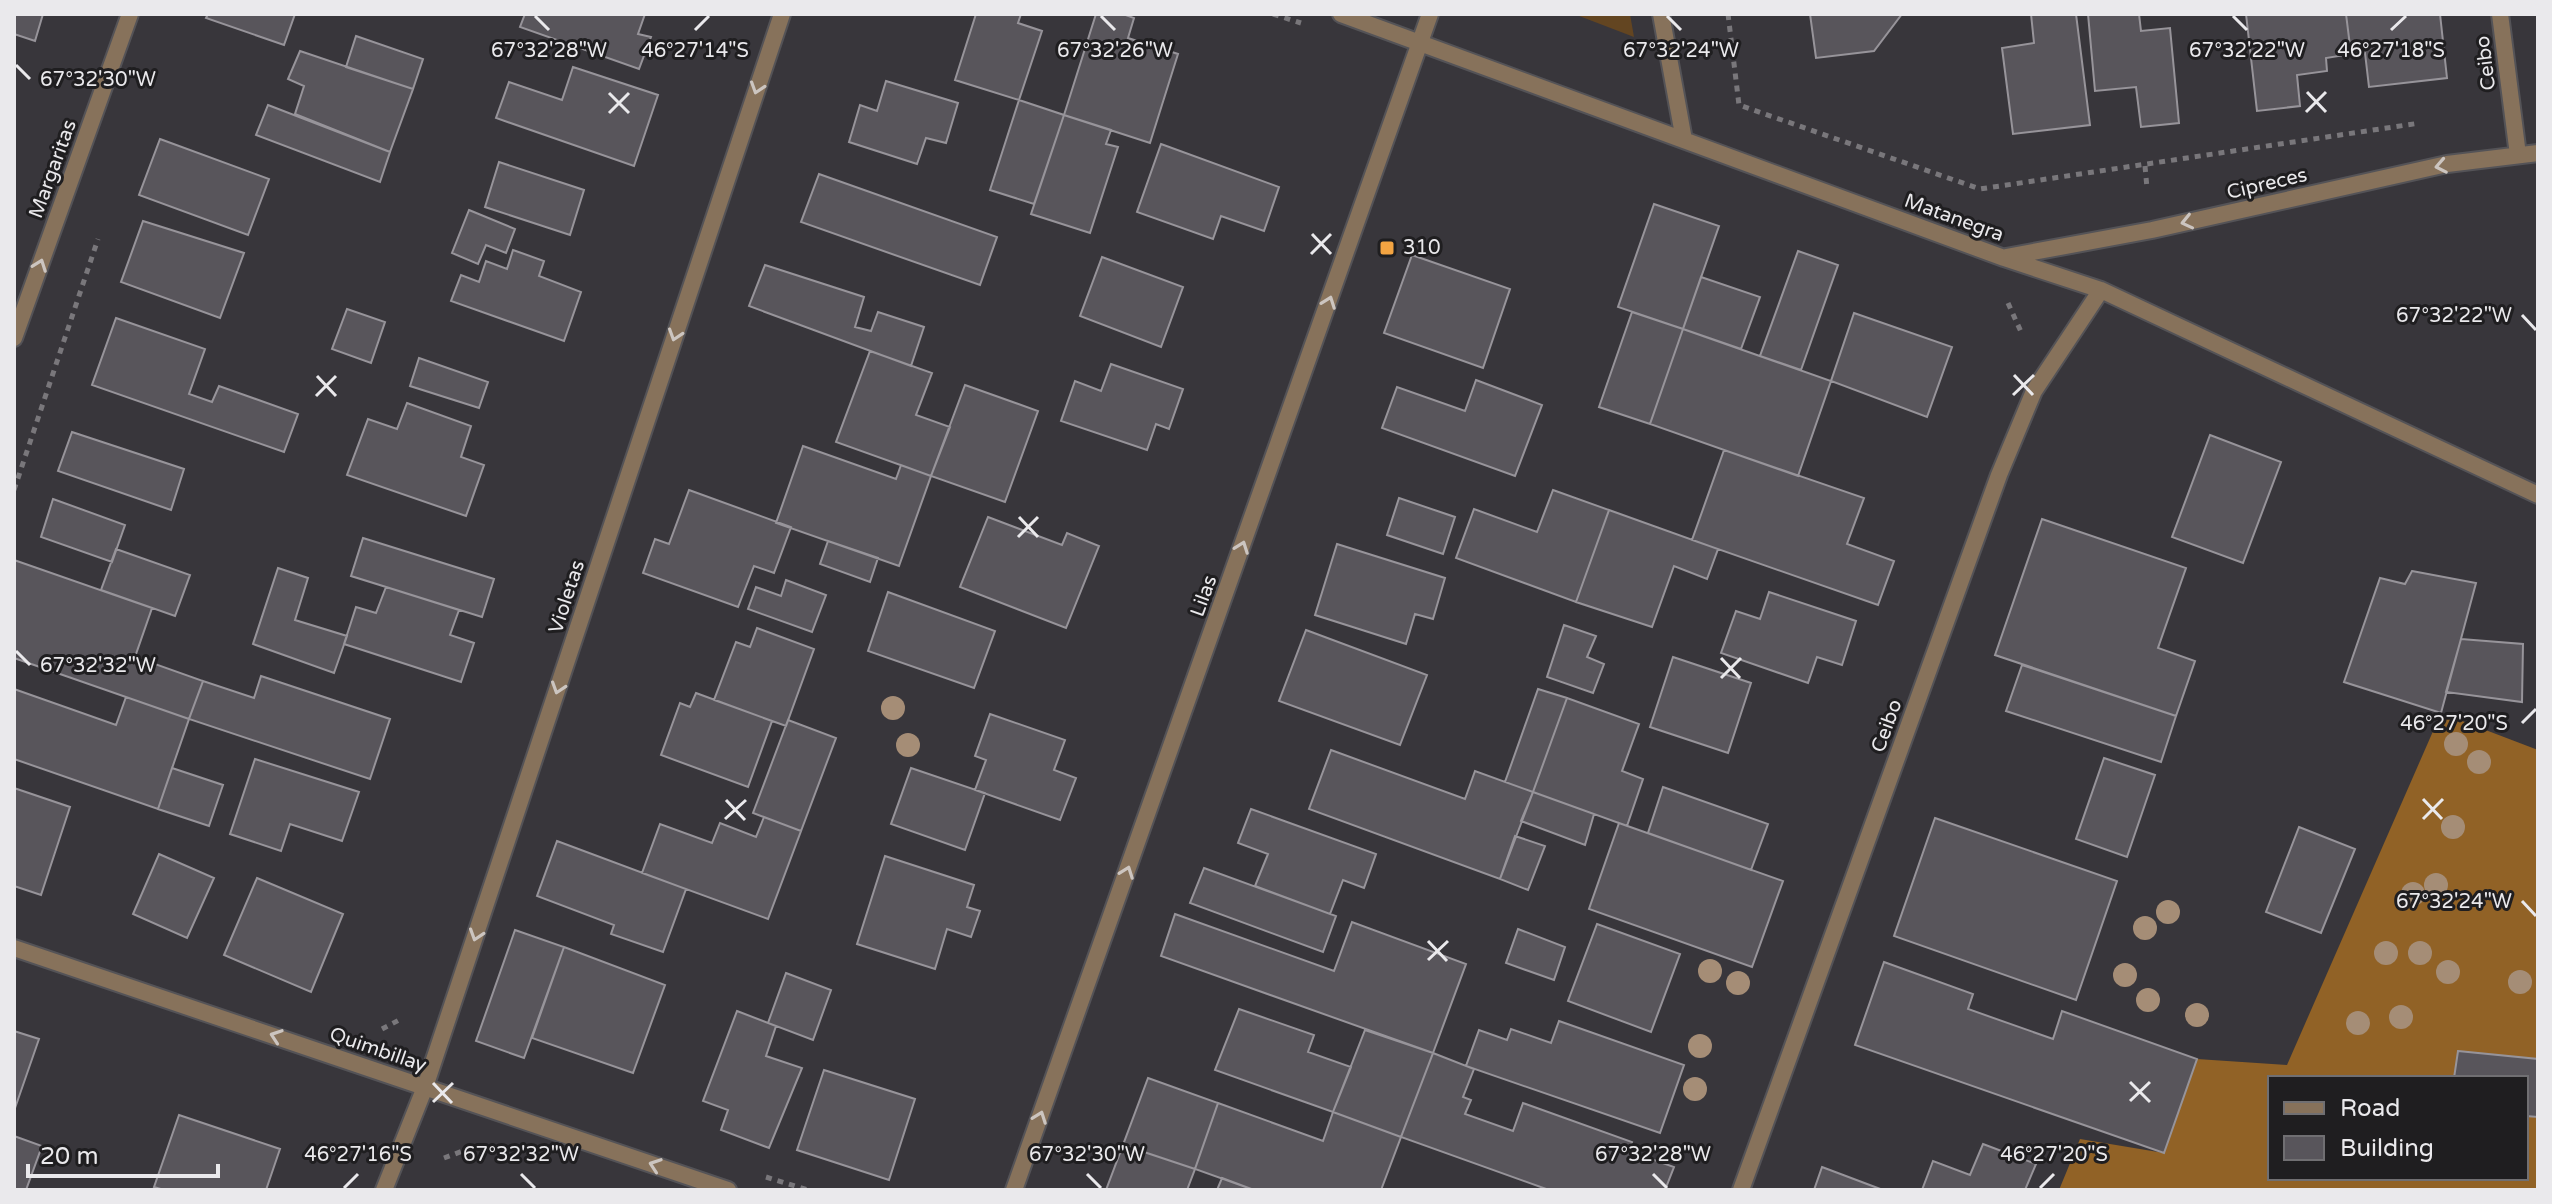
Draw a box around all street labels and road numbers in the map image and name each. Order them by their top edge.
street label: Ceibo [2471,34,2501,92]
street label: Margaritas [24,117,82,221]
street label: Cipreces [2225,163,2309,205]
street label: Matanegra [1901,189,2007,247]
street label: Violetas [544,557,590,637]
street label: Lilas [1185,572,1223,620]
street label: Ceibo [1866,696,1908,756]
street label: Quimbillay [326,1022,430,1078]

